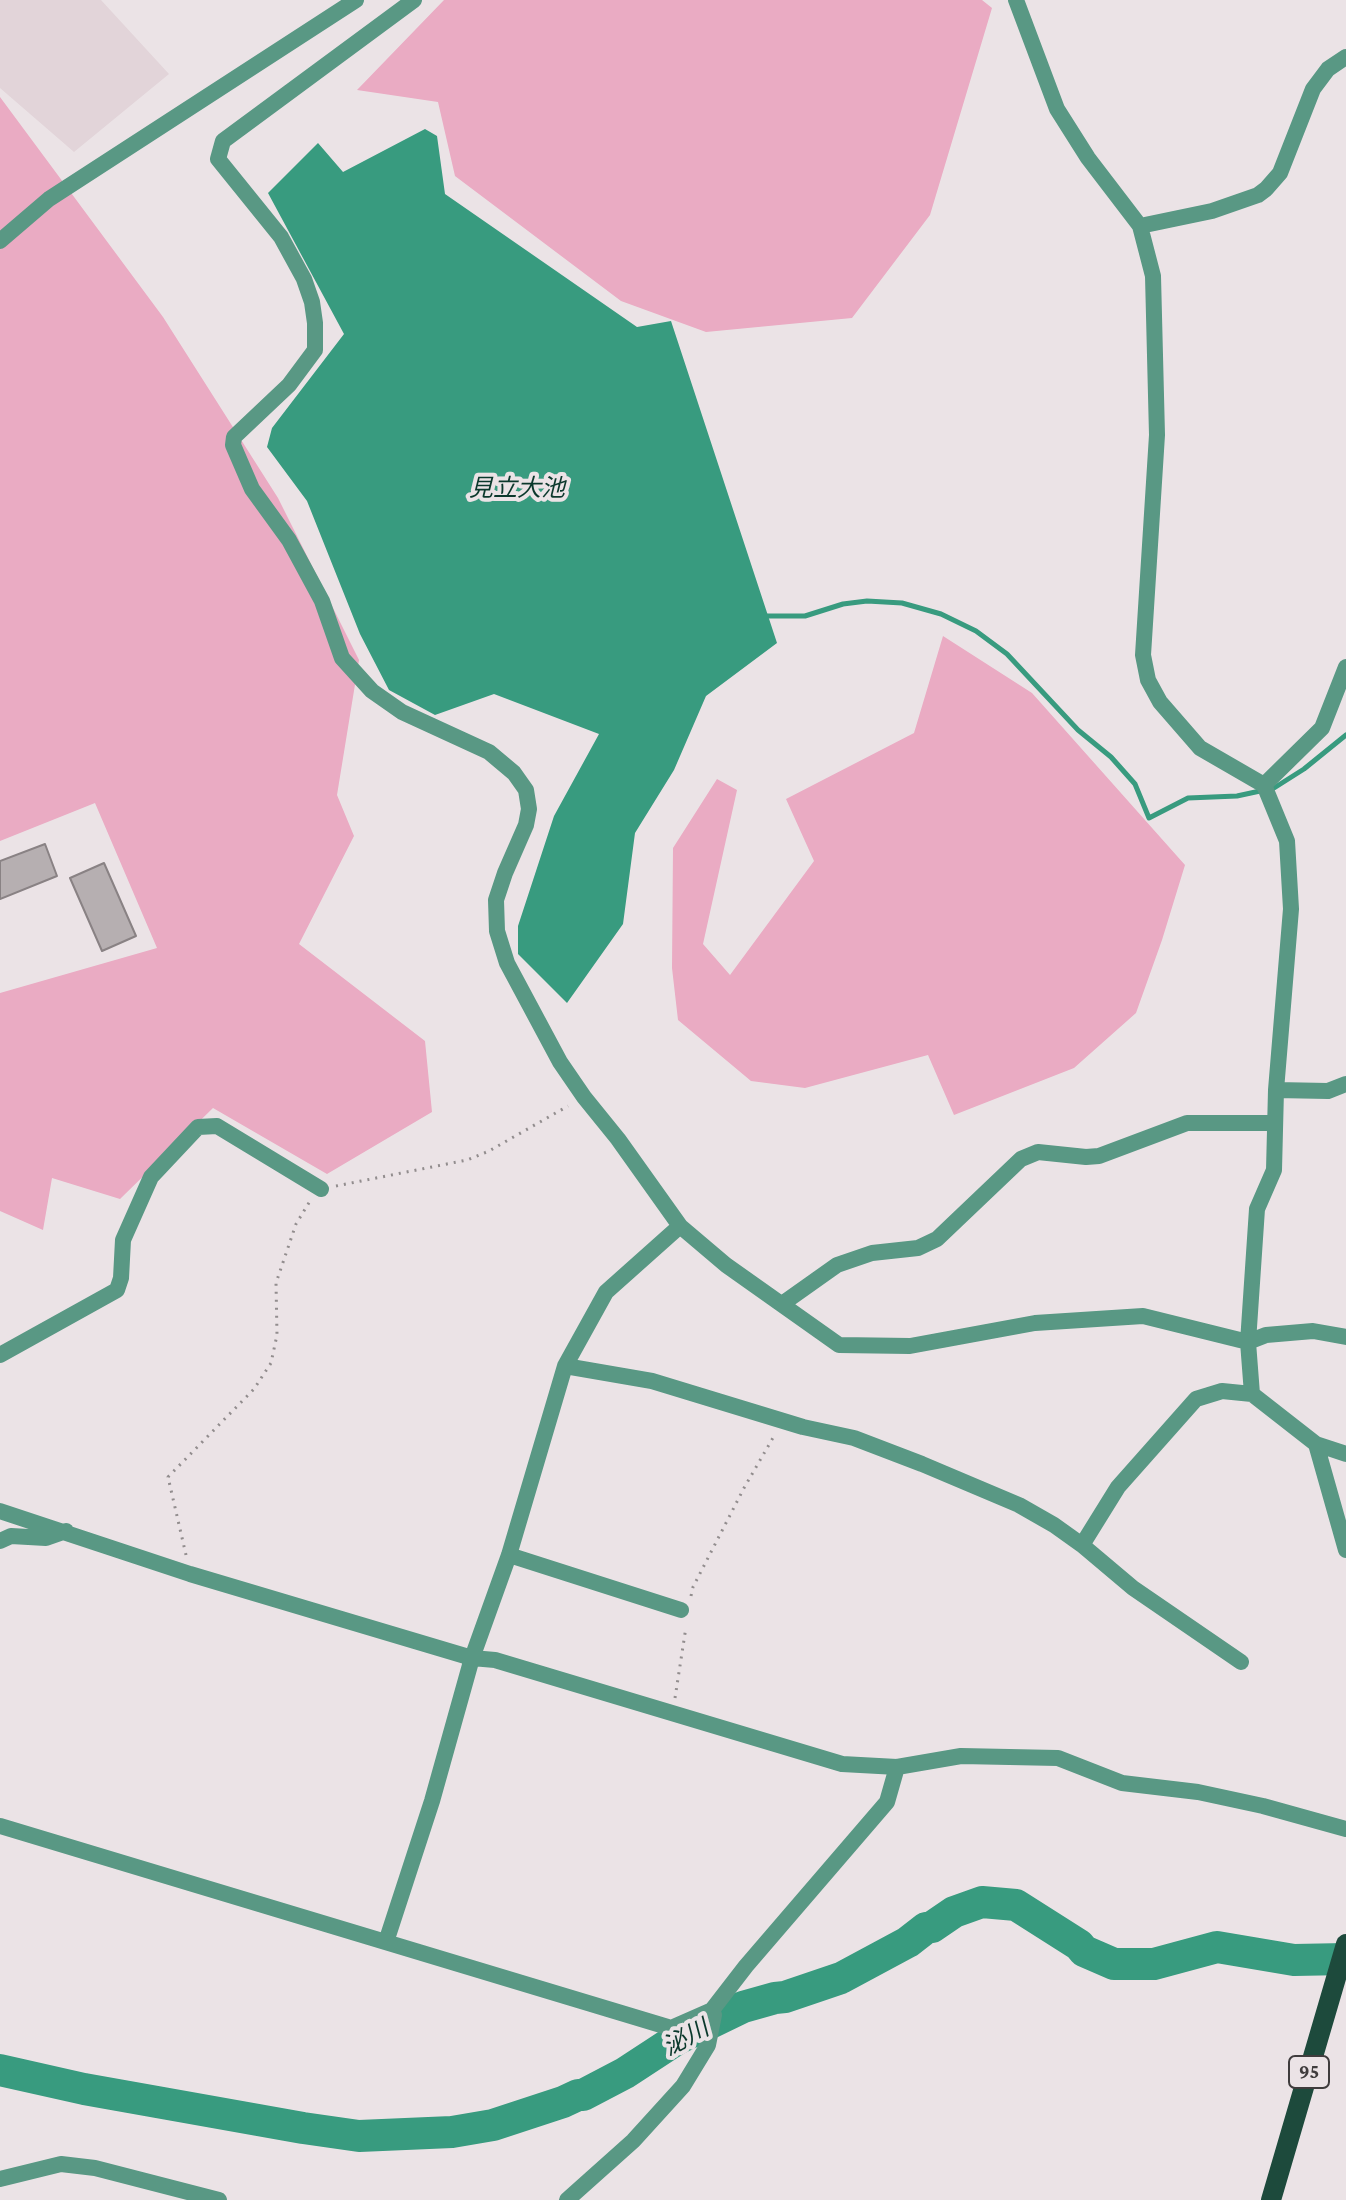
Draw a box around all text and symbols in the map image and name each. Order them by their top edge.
water label: 見立大池 [469,475,565,503]
water label: 泌川 [658,2014,714,2062]
road number: 95 [1289,2056,1329,2088]

